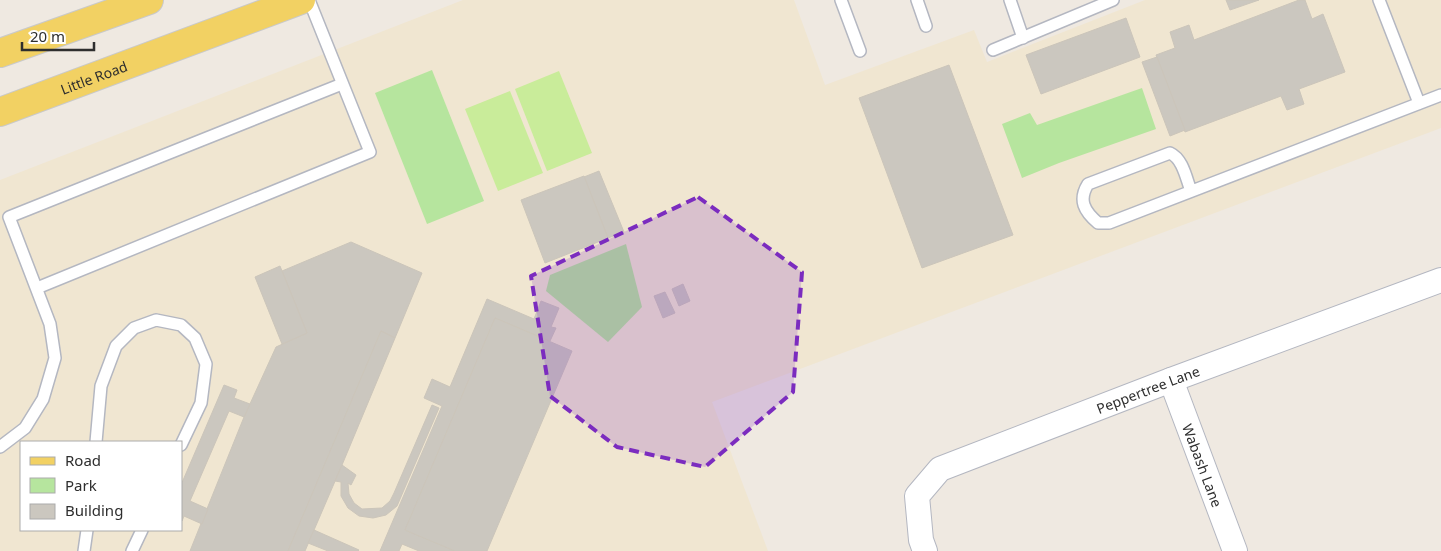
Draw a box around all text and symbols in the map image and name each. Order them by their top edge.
scale bar [22,20,95,52]
text: 20 m [30,26,65,46]
street label: Little Road [58,56,130,98]
street label: Peppertree Lane [1093,361,1202,417]
street label: Wabash Lane [1179,421,1227,510]
legend [20,441,182,531]
text: Road [65,450,101,470]
text: Park [65,475,97,495]
text: Building [65,500,123,520]

